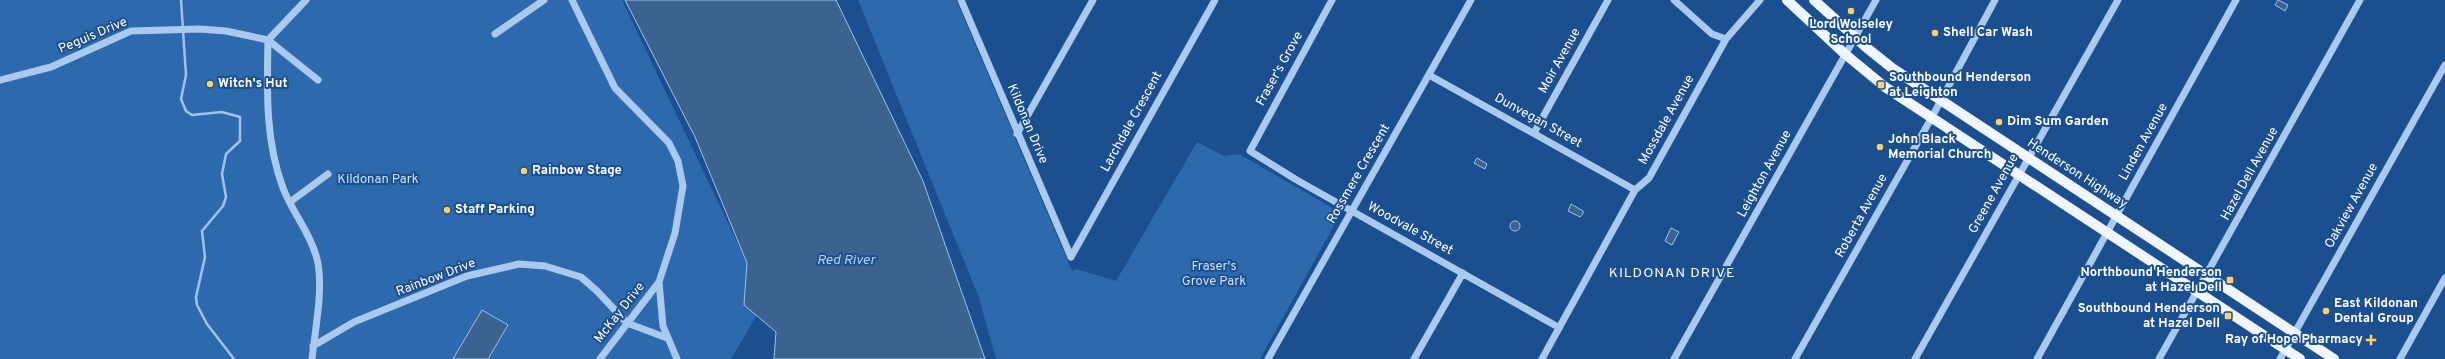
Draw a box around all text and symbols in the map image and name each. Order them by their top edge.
marker: Lord Wolseley School [1846,6,1856,16]
street label: Peguis Drive [56,14,130,58]
place label: Lord Wolseley School [1809,17,1893,48]
place label: Shell Car Wash [1943,25,2033,41]
street label: Moir Avenue [1536,26,1584,96]
marker: Shell Car Wash [1930,28,1940,38]
street label: Fraser's Grove [1253,29,1307,109]
street label: Larchdale Crescent [1098,69,1166,175]
place label: Southbound Henderson at Leighton [1889,70,2031,101]
street label: Mossdale Avenue [1636,72,1698,168]
place label: Witch's Hut [218,76,287,92]
marker: Witch's Hut [205,79,215,89]
marker: Southbound Henderson at Leighton [1876,80,1886,90]
street label: Kildonan Drive [1003,82,1051,166]
street label: Dunvegan Street [1491,90,1585,152]
street label: Linden Avenue [2116,101,2172,183]
place label: Dim Sum Garden [2007,114,2109,130]
marker: Dim Sum Garden [1994,117,2004,127]
street label: Rossmere Crescent [1324,121,1394,227]
street label: Hazel Dell Avenue [2218,125,2282,223]
street label: Leighton Avenue [1734,128,1796,220]
place label: John Black Memorial Church [1888,132,1991,163]
street label: Henderson Highway [2024,136,2130,212]
marker: John Black Memorial Church [1875,142,1885,152]
street label: Greene Avenue [1966,151,2022,237]
street label: Oakview Avenue [2322,161,2382,251]
place label: Rainbow Stage [532,163,622,179]
marker: Rainbow Stage [519,166,529,176]
street label: Roberta Avenue [1832,171,1892,261]
park label: Kildonan Park [337,172,419,188]
street label: Woodvale Street [1364,199,1456,259]
place label: Staff Parking [455,202,535,218]
marker: Staff Parking [442,205,452,215]
water label: Red River [817,252,877,269]
street label: Rainbow Drive [394,256,478,300]
park label: Fraser's Grove Park [1182,259,1246,290]
district label: KILDONAN DRIVE [1609,265,1735,282]
place label: Northbound Henderson at Hazel Dell [2081,265,2222,296]
marker: Northbound Henderson at Hazel Dell [2225,275,2235,285]
street label: McKay Drive [591,279,649,347]
place label: East Kildonan Dental Group [2334,296,2418,327]
place label: Southbound Henderson at Hazel Dell [2078,301,2220,332]
marker: East Kildonan Dental Group [2321,306,2331,316]
marker: Southbound Henderson at Hazel Dell [2223,311,2233,321]
place label: Ray of Hope Pharmacy [2225,332,2364,348]
marker: Ray of Hope Pharmacy [2366,335,2376,345]

